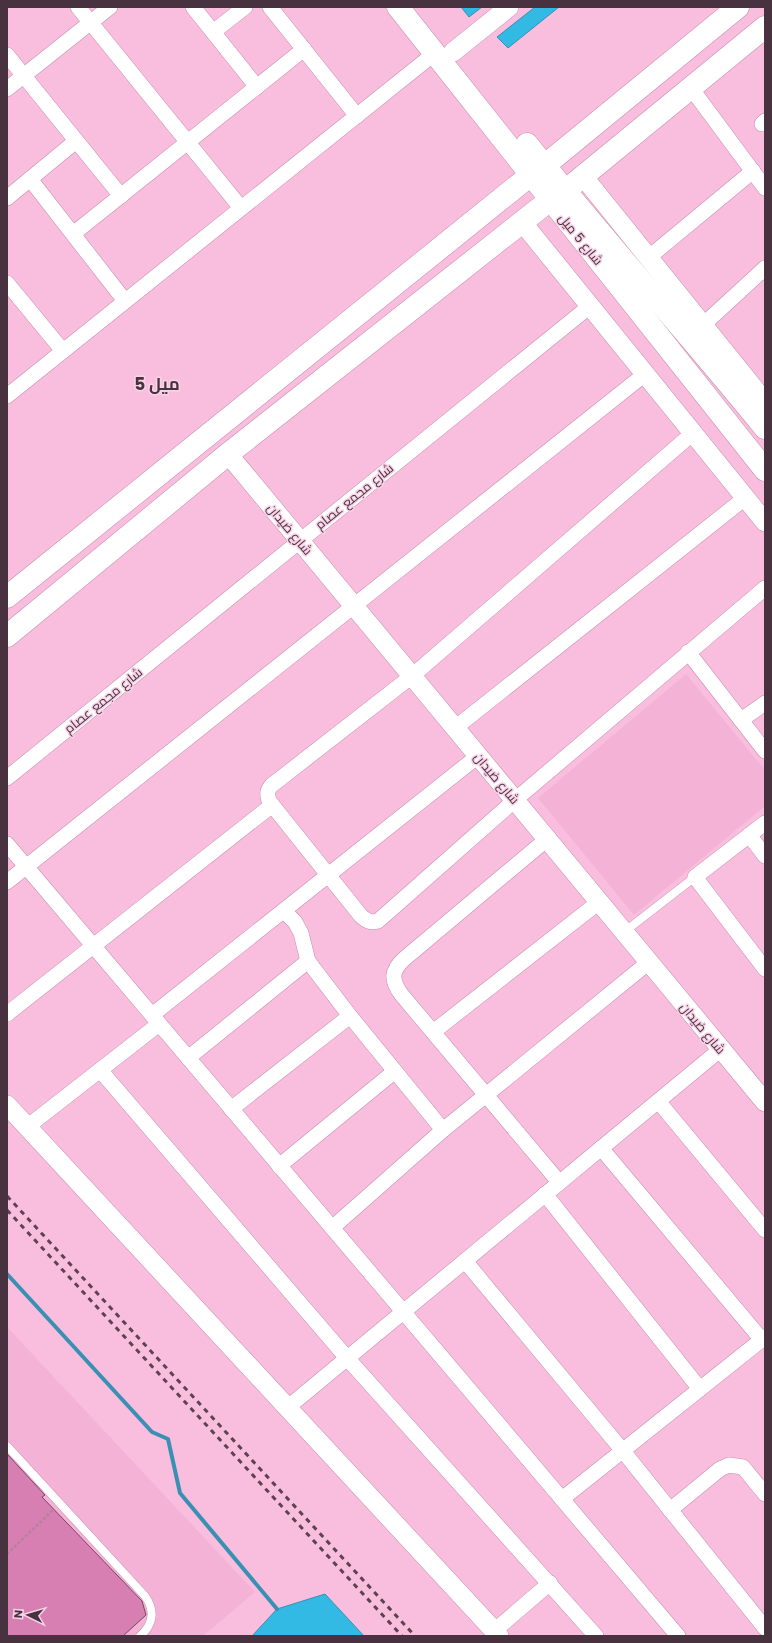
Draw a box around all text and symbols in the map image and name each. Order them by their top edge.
street label: شارع 5 ميل [554,209,607,269]
district label: 5 ميل [134,372,180,396]
street label: شارع مجمع عصام [311,459,398,534]
street label: شارع ضيدان [262,499,317,559]
street label: شارع مجمع عصام [60,663,147,738]
street label: شارع ضيدان [469,748,524,808]
street label: شارع ضيدان [675,998,730,1058]
north arrow [8,1595,48,1635]
text: N [10,1609,26,1619]

